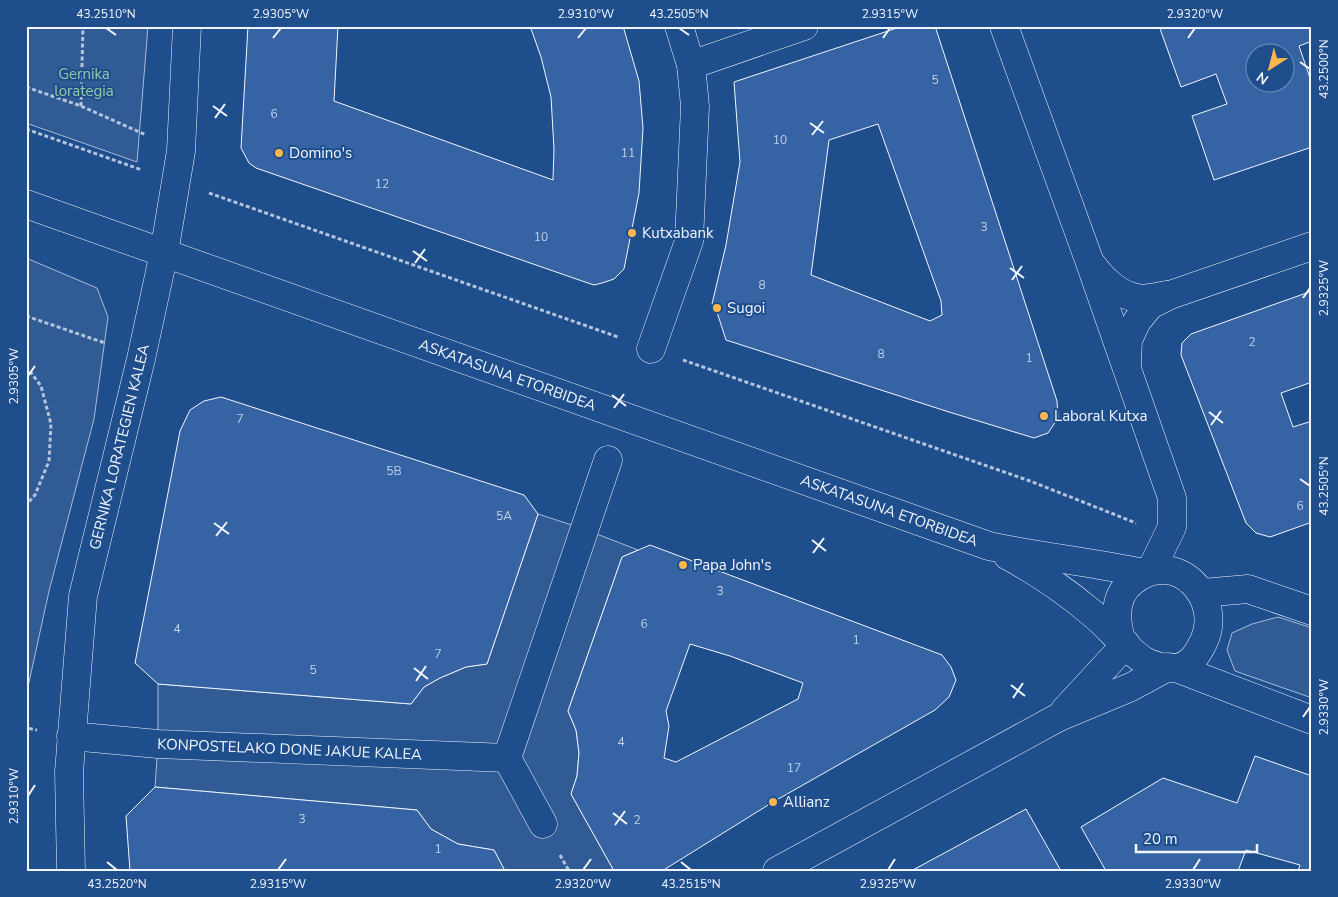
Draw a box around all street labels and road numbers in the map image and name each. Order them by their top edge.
street label: ASKATASUNA ETORBIDEA [416,334,599,416]
street label: GERNIKA LORATEGIEN KALEA [85,342,154,552]
street label: ASKATASUNA ETORBIDEA [798,470,981,551]
street label: KONPOSTELAKO DONE JAKUE KALEA [157,734,422,765]

